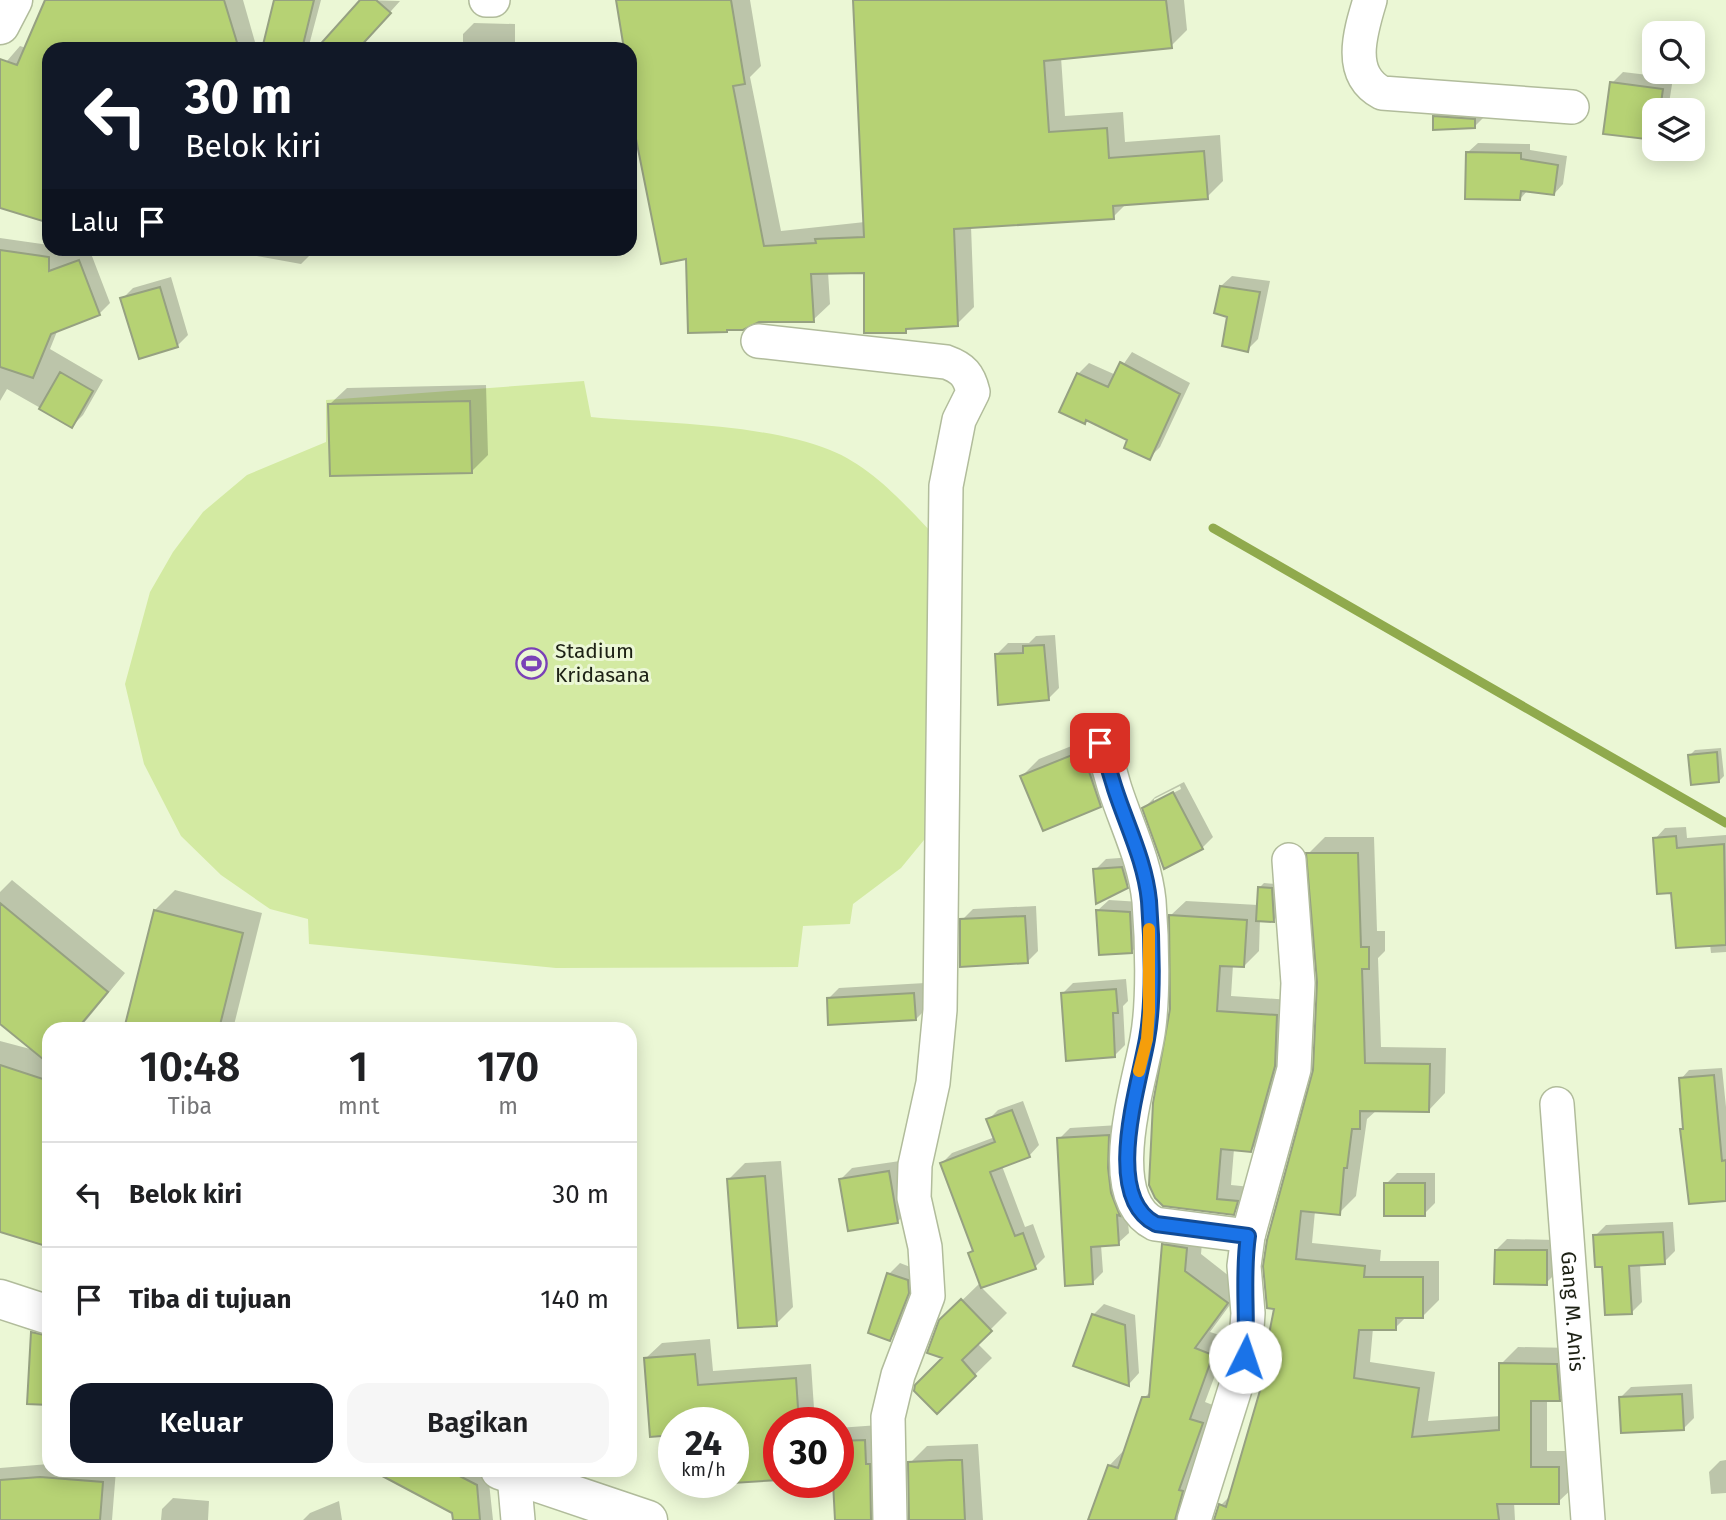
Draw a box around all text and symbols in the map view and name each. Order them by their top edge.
map controls [1642,21,1705,161]
button: search [1642,21,1705,84]
text: 30 m [185,67,292,126]
icon: left [70,70,161,161]
button: layers [1642,98,1705,161]
text: Belok kiri [185,127,321,165]
icon: arrive [133,203,171,241]
text: Lalu [70,207,119,238]
place label: Stadium Kridasana [555,638,650,688]
sports icon: Stadium Kridasana [515,646,549,680]
pin [1070,713,1130,773]
icon: arrive [1081,724,1119,762]
text: 10:48 [140,1042,240,1092]
text: 1 [349,1042,368,1092]
text: 170 [477,1042,539,1092]
text: Tiba [168,1092,212,1120]
text: mnt [338,1092,379,1120]
text: m [498,1092,518,1120]
icon: left [70,1176,108,1214]
text: Belok kiri [129,1179,242,1210]
text: 30 m [552,1179,609,1210]
street label: Gang M. Anis [1555,1250,1590,1373]
icon: arrive [70,1281,108,1319]
text: Tiba di tujuan [129,1284,291,1315]
text: 140 m [540,1284,609,1315]
position arrow [1208,1320,1282,1394]
button: Keluar [70,1383,333,1463]
button: Bagikan [347,1383,609,1463]
speed limit sign: 30 [763,1407,854,1498]
text: 24 [685,1422,722,1464]
text: km/h [681,1459,726,1481]

